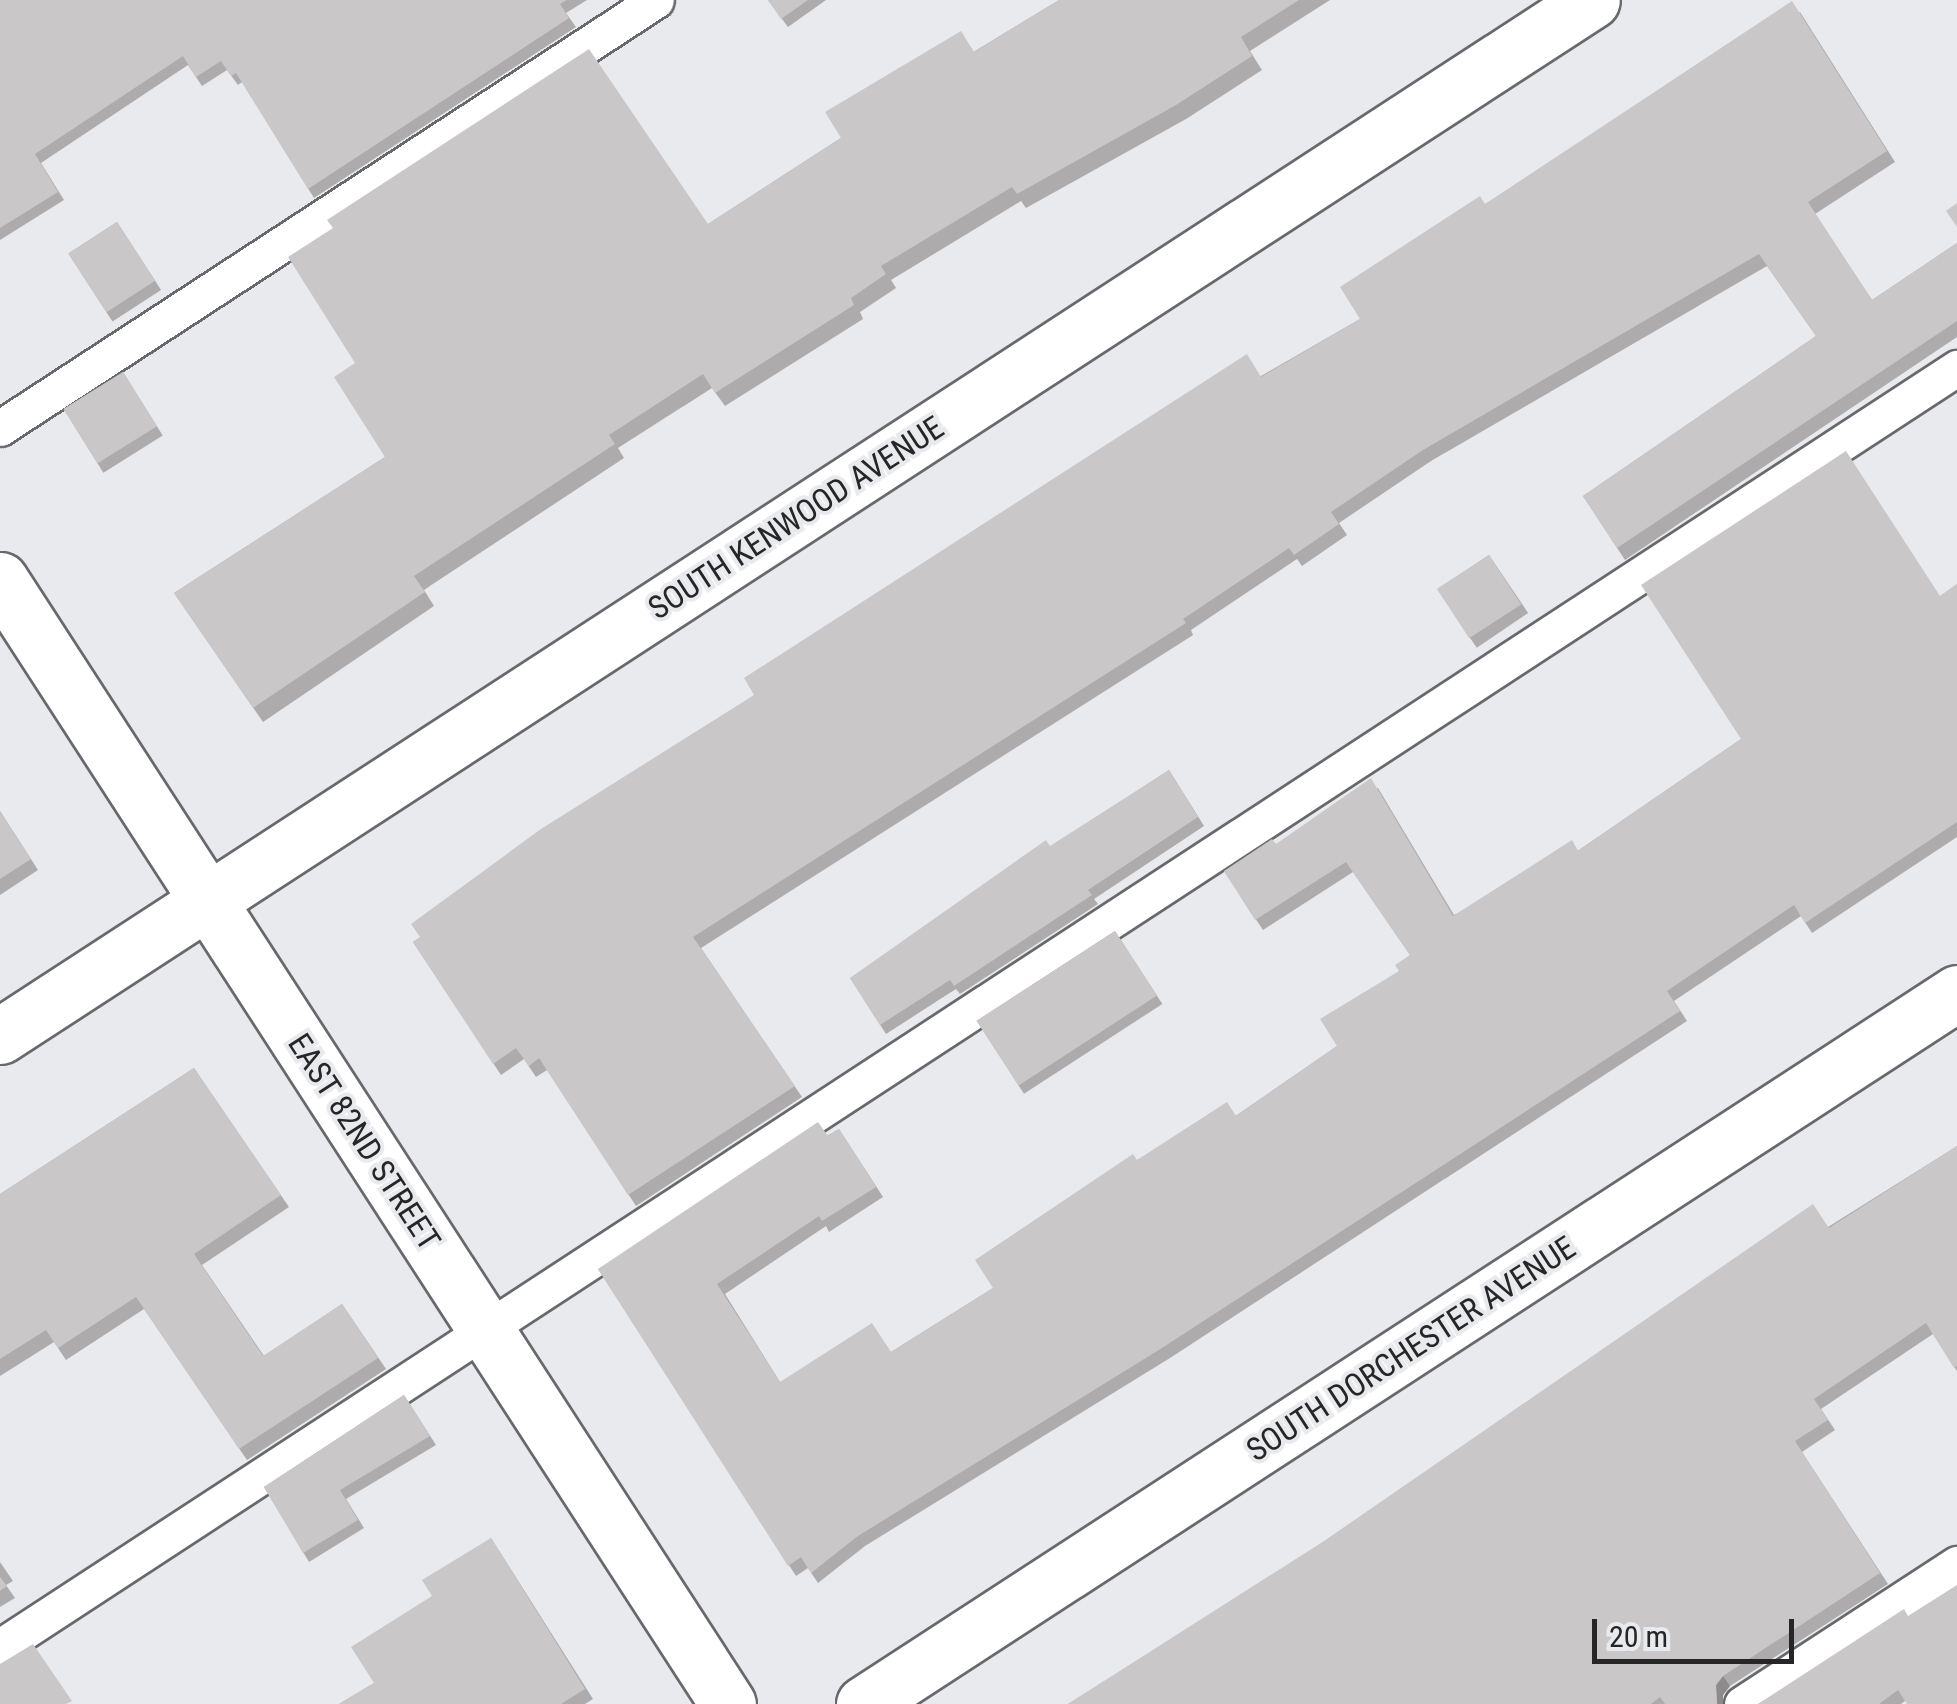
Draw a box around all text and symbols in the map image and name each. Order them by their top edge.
street label: SOUTH KENWOOD AVENUE [641,408,951,628]
street label: EAST 82ND STREET [280,1026,448,1258]
street label: SOUTH DORCHESTER AVENUE [1239,1228,1583,1470]
scale bar [1597,1599,1800,1661]
text: 20 m [1609,1619,1668,1654]

